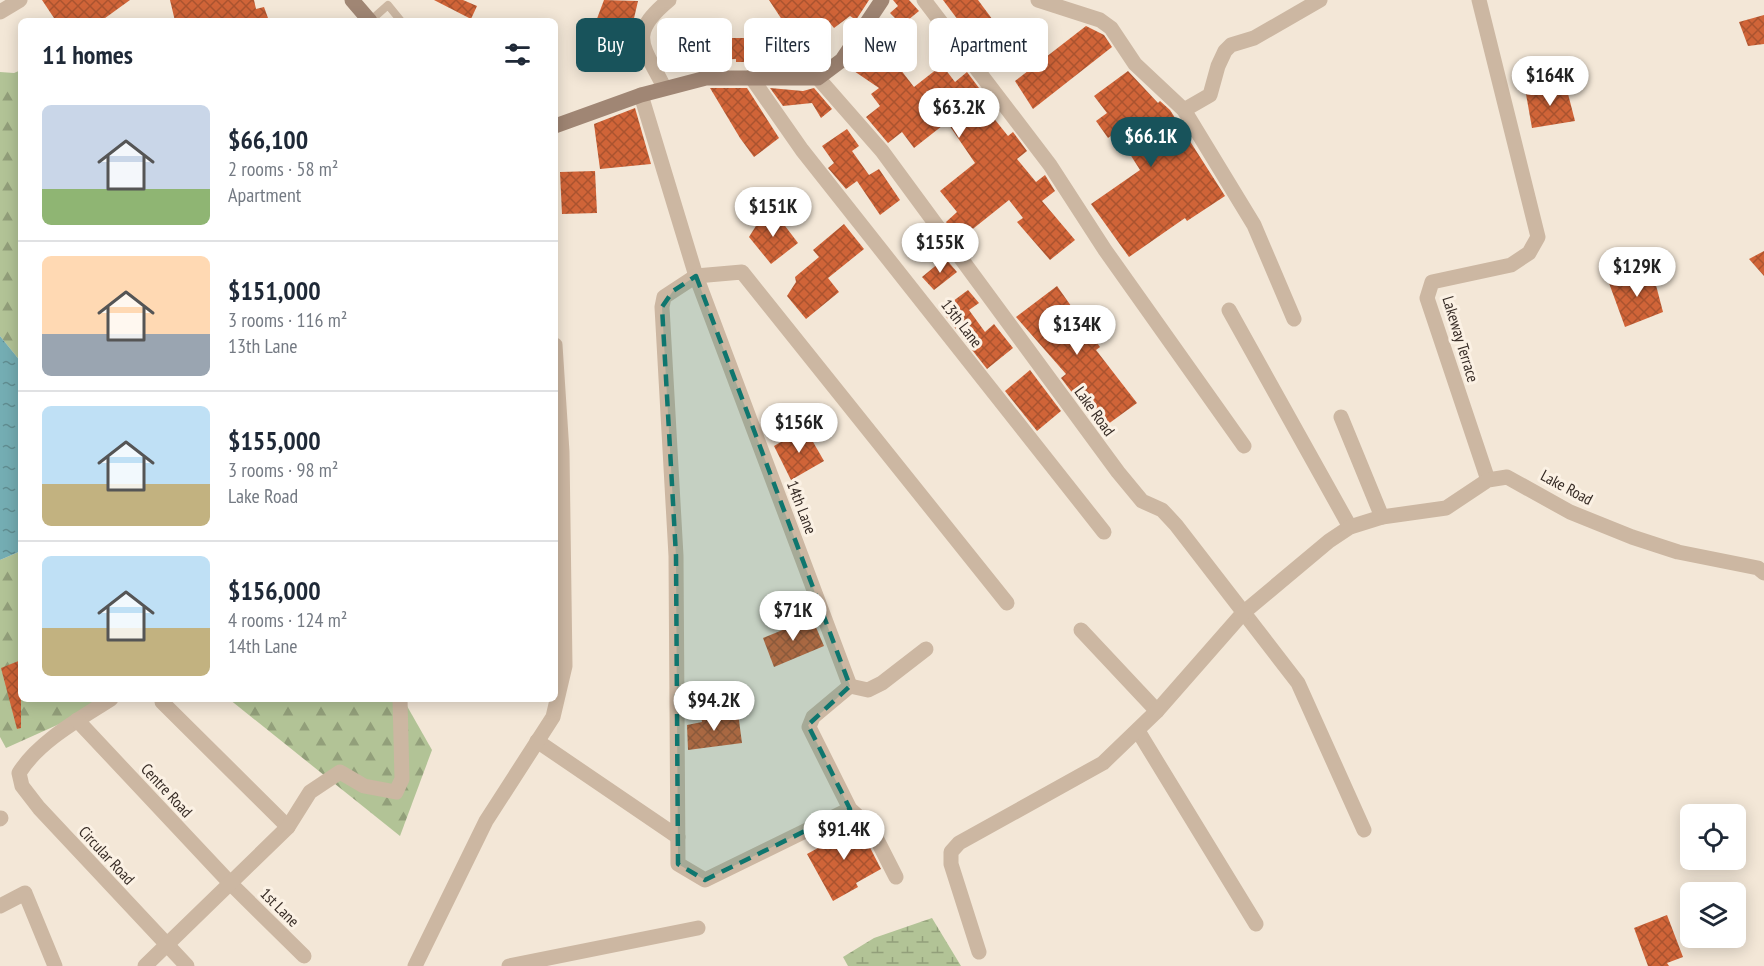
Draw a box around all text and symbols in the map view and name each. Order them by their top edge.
chip: Buy [576,18,645,72]
chip: Rent [657,18,732,72]
chip: Filters [744,18,831,72]
chip: New [843,18,917,72]
chip: Apartment [929,18,1048,72]
text: 11 homes [42,38,133,71]
icon: filters [501,38,534,71]
pin: $164K [1508,56,1592,107]
text: $164K [1526,62,1574,88]
pin: $63.2K [910,88,1008,139]
text: $63.2K [933,94,985,120]
pin: $66.1K [1102,117,1200,168]
text: $66,100 [228,123,308,156]
text: $66.1K [1125,123,1177,149]
icon: home [90,129,162,201]
text: 2 rooms · 58 m² [228,156,338,182]
text: Apartment [228,182,301,208]
pin: $151K [731,187,815,238]
text: $151K [749,193,797,219]
pin: $155K [898,223,982,274]
text: $155K [916,229,964,255]
pin: $129K [1595,247,1679,298]
text: $129K [1613,253,1661,279]
text: $151,000 [228,274,321,307]
icon: home [90,280,162,352]
street label: Lakeway Terrace [1438,294,1484,384]
street label: 13th Lane [937,295,987,351]
pin: $134K [1035,305,1119,356]
text: 3 rooms · 116 m² [228,307,347,333]
text: $134K [1053,311,1101,337]
text: 13th Lane [228,333,298,359]
street label: Lake Road [1070,382,1120,440]
pin: $156K [757,403,841,454]
text: $156K [775,409,823,435]
text: $155,000 [228,424,321,457]
icon: home [90,430,162,502]
text: 3 rooms · 98 m² [228,457,338,483]
street label: Lake Road [1538,465,1597,509]
street label: 14th Lane [783,477,821,537]
text: Lake Road [228,483,298,509]
text: $156,000 [228,574,321,607]
icon: home [90,580,162,652]
pin: $71K [757,591,829,642]
text: $71K [773,597,813,623]
text: 4 rooms · 124 m² [228,607,347,633]
text: 14th Lane [228,633,298,659]
pin: $94.2K [665,681,763,732]
text: $94.2K [688,687,740,713]
street label: Centre Road [137,759,197,821]
map controls [1680,804,1746,948]
button: locate [1680,804,1746,870]
pin: $91.4K [795,810,893,861]
text: $91.4K [818,816,870,842]
street label: Circular Road [75,821,139,889]
button: layers [1680,882,1746,948]
street label: 1st Lane [256,883,304,931]

